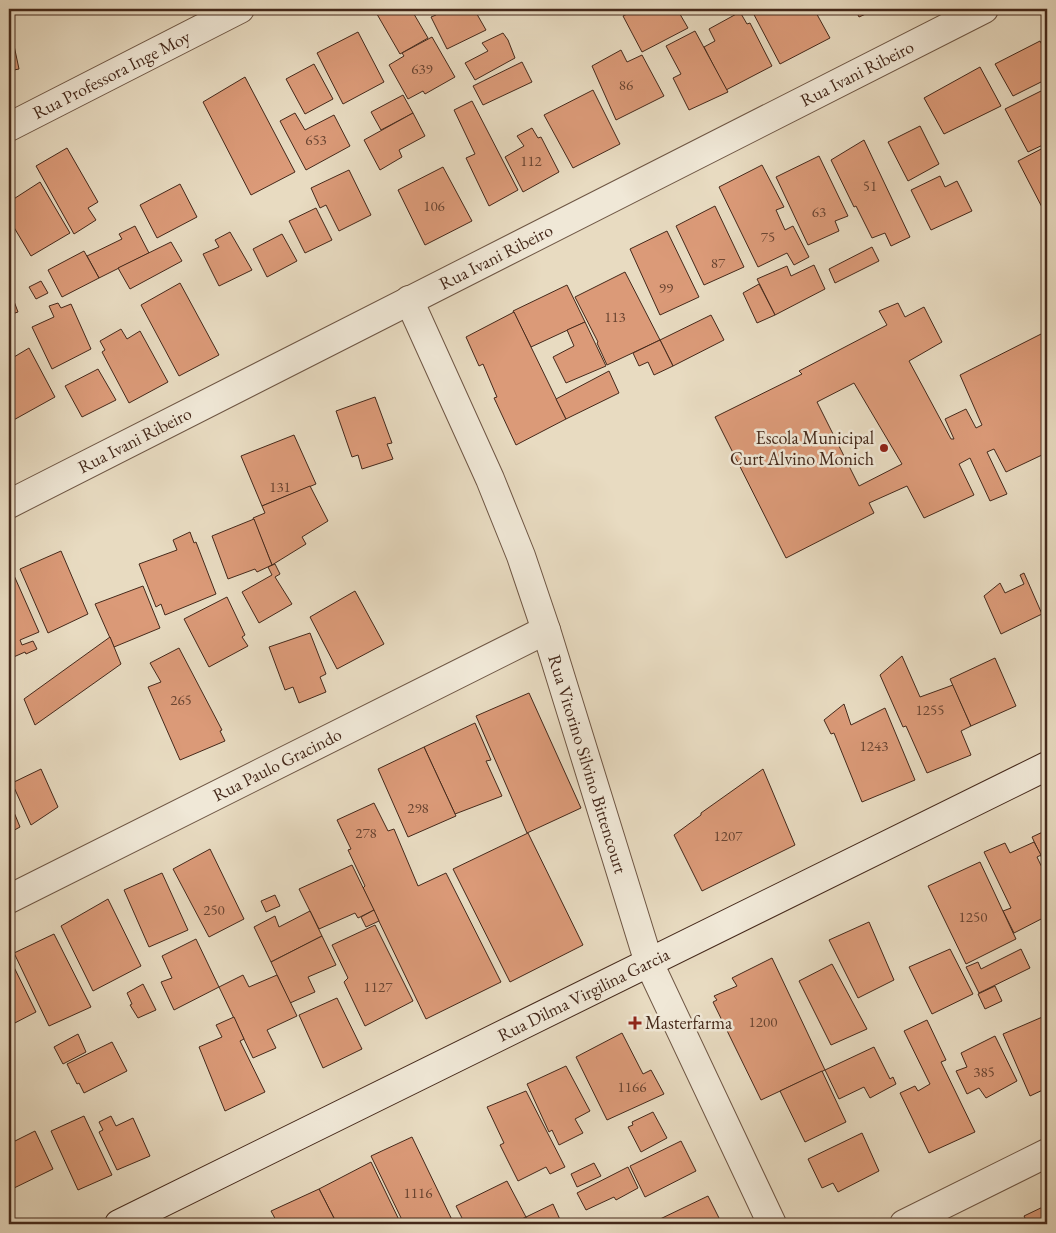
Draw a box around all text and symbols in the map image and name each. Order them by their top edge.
street label: Rua Professora Inge Moy [28,24,194,124]
street label: Rua Ivani Ribeiro [796,35,918,111]
house number: 639 [411,59,433,78]
house number: 86 [619,75,633,94]
house number: 653 [305,130,327,149]
house number: 112 [520,151,543,170]
house number: 51 [863,176,877,195]
house number: 106 [423,196,445,215]
house number: 63 [812,202,826,221]
street label: Rua Ivani Ribeiro [435,218,556,295]
house number: 75 [761,227,775,246]
house number: 87 [711,253,726,272]
house number: 99 [659,278,673,297]
house number: 113 [604,307,626,326]
street label: Rua Ivani Ribeiro [74,401,195,478]
place label: Escola Municipal Curt Alvino Monich [730,426,874,470]
marker: Escola Municipal Curt Alvino Monich [878,442,890,454]
house number: 131 [269,477,291,496]
street label: Rua Vitorino Silvino Bittencourt [543,652,633,877]
house number: 265 [170,690,192,709]
house number: 1255 [916,700,944,719]
street label: Rua Paulo Gracindo [209,722,345,806]
house number: 1243 [860,736,888,755]
house number: 298 [407,798,429,817]
house number: 278 [355,823,377,842]
house number: 1207 [714,826,743,845]
house number: 250 [203,900,225,919]
house number: 1250 [959,907,987,926]
street label: Rua Dilma Virgilina Garcia [493,942,674,1046]
house number: 1127 [364,977,393,996]
place label: Masterfarma [645,1011,733,1034]
house number: 1200 [749,1012,777,1031]
marker: Masterfarma [629,1017,641,1029]
house number: 385 [973,1062,995,1081]
house number: 1166 [618,1077,646,1096]
house number: 1116 [404,1183,432,1202]

